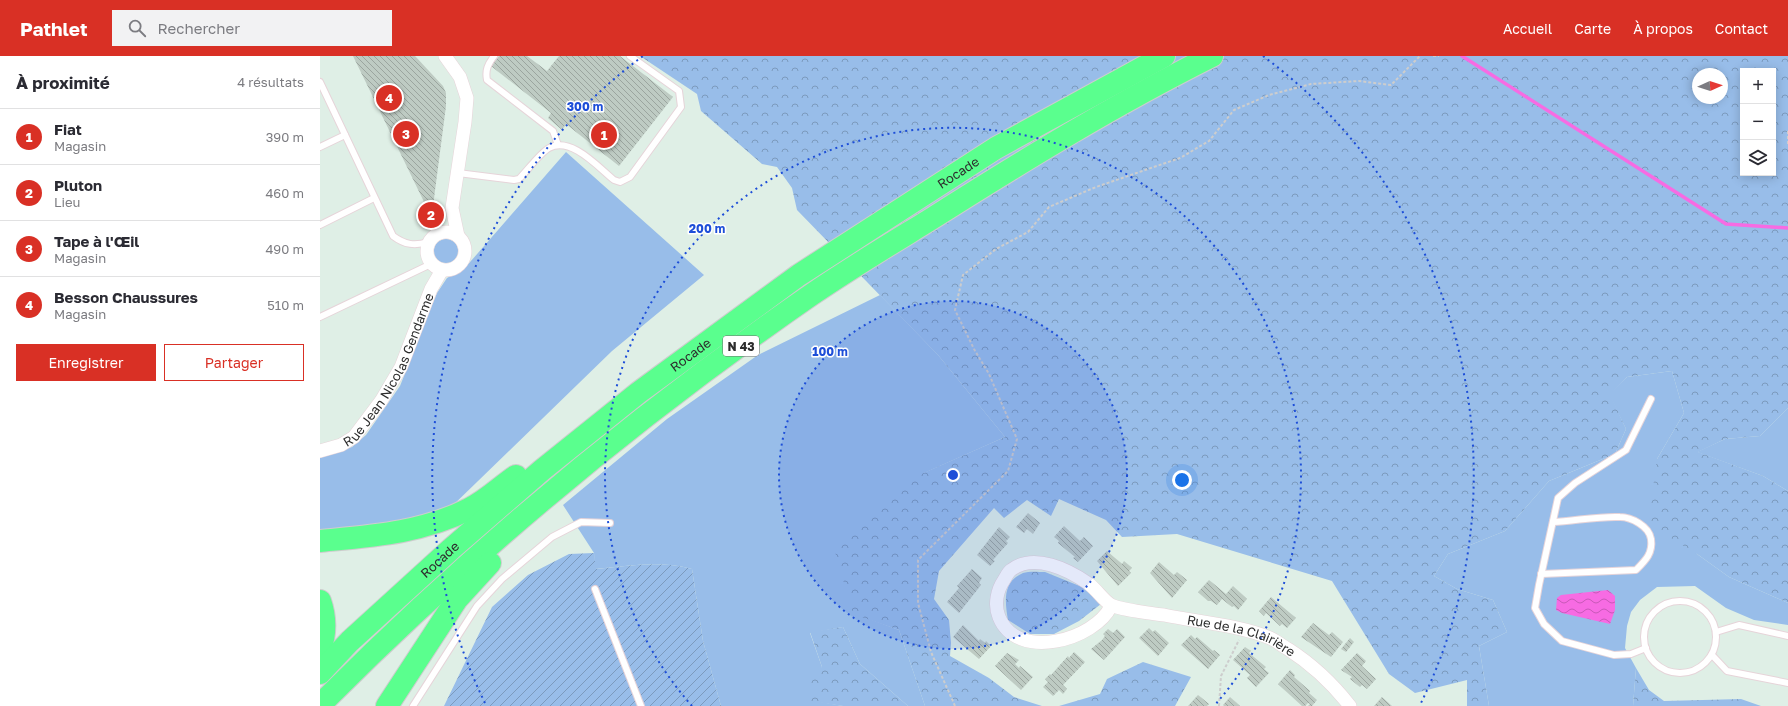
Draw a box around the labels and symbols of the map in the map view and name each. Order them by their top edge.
north arrow [1692,68,1728,104]
pin: 4 [376,83,402,113]
text: 300 m [567,99,603,114]
pin: 3 [393,119,419,149]
pin: 1 [591,120,617,150]
street label: Rocade [934,153,982,192]
pin: 2 [418,200,444,230]
text: 200 m [689,221,725,236]
street label: Rue Jean Nicolas Gendarme [340,291,437,450]
street label: Rocade [667,334,714,375]
road number: N 43 [723,336,759,356]
text: 100 m [812,344,848,359]
centre of rings [946,468,960,482]
your location [1172,470,1192,490]
street label: Rocade [417,538,462,581]
street label: Rue de la Clairière [1186,611,1298,660]

